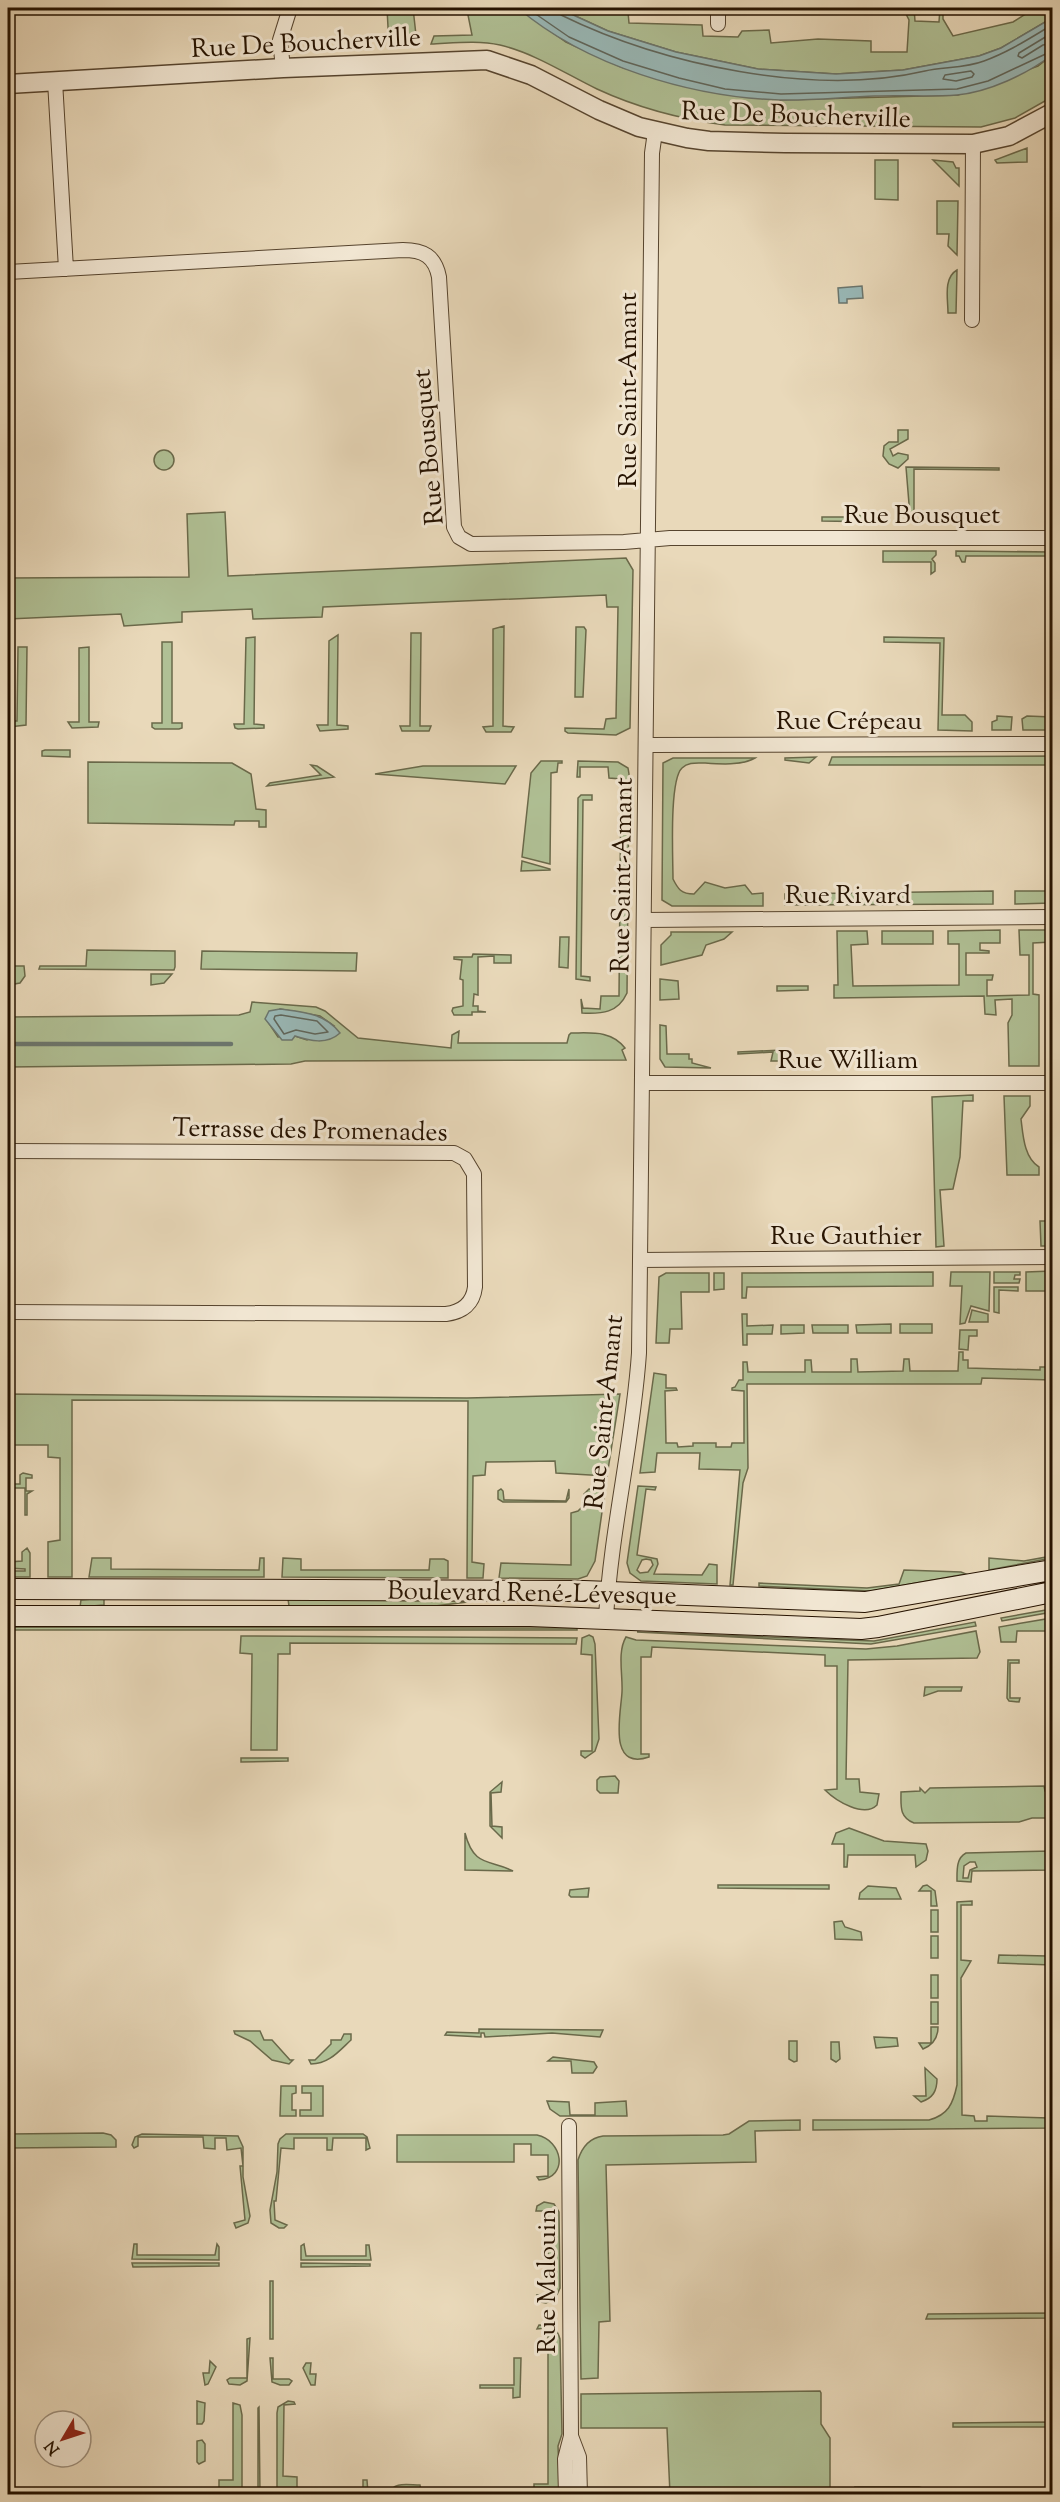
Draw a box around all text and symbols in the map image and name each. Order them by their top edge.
street label: Rue De Boucherville [190,20,422,69]
street label: Rue De Boucherville [680,94,912,139]
street label: Rue Saint-Amant [611,292,648,488]
street label: Rue Bousquet [404,367,455,526]
street label: Rue Bousquet [844,498,1000,535]
street label: Rue Crépeau [776,704,922,741]
street label: Rue Saint-Amant [603,777,644,973]
street label: Rue Rivard [785,878,911,915]
street label: Rue William [778,1043,918,1080]
street label: Terrasse des Promenades [172,1111,448,1152]
street label: Rue Gauthier [770,1219,922,1256]
street label: Rue Saint-Amant [577,1313,634,1511]
street label: Boulevard René-Lévesque [387,1573,677,1616]
street label: Rue Malouin [530,2208,567,2354]
north arrow [33,2409,93,2469]
text: N [40,2434,66,2459]

